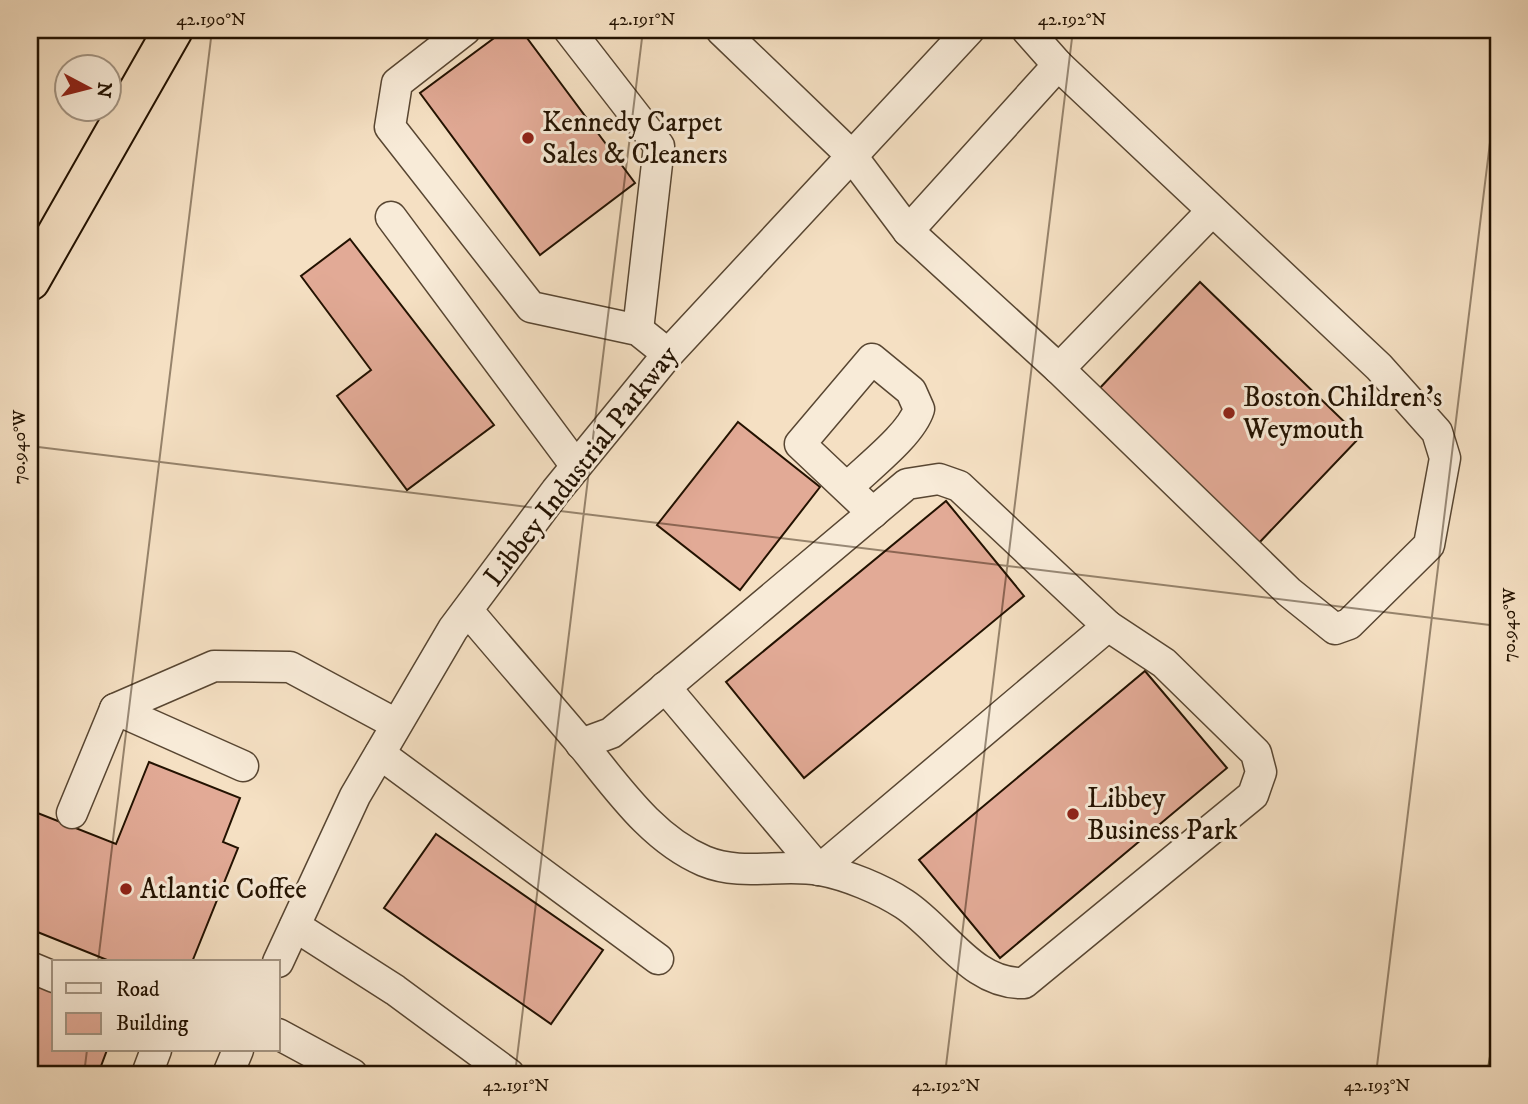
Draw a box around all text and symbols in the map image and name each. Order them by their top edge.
text: 42.190°N [176,9,246,31]
text: 42.191°N [609,9,675,31]
text: 42.192°N [1038,9,1107,31]
north arrow [52,52,122,122]
text: N [91,81,116,99]
place label: Kennedy Carpet Sales & Cleaners [542,105,728,172]
marker: Kennedy Carpet Sales & Cleaners [520,130,536,146]
street label: Libbey Industrial Parkway [476,338,686,593]
place label: Boston Children's Weymouth [1242,380,1442,447]
marker: Boston Children's Weymouth [1221,405,1237,421]
text: 70.940°W [9,409,31,484]
text: 70.940°W [1499,587,1521,662]
place label: Libbey Business Park [1087,781,1238,848]
marker: Libbey Business Park [1065,806,1081,822]
place label: Atlantic Coffee [140,872,307,907]
marker: Atlantic Coffee [118,881,134,897]
legend [52,960,280,1052]
text: Road [116,977,160,1003]
text: Building [116,1011,189,1037]
text: 42.191°N [483,1075,549,1097]
text: 42.192°N [912,1075,981,1097]
text: 42.193°N [1344,1075,1410,1097]

